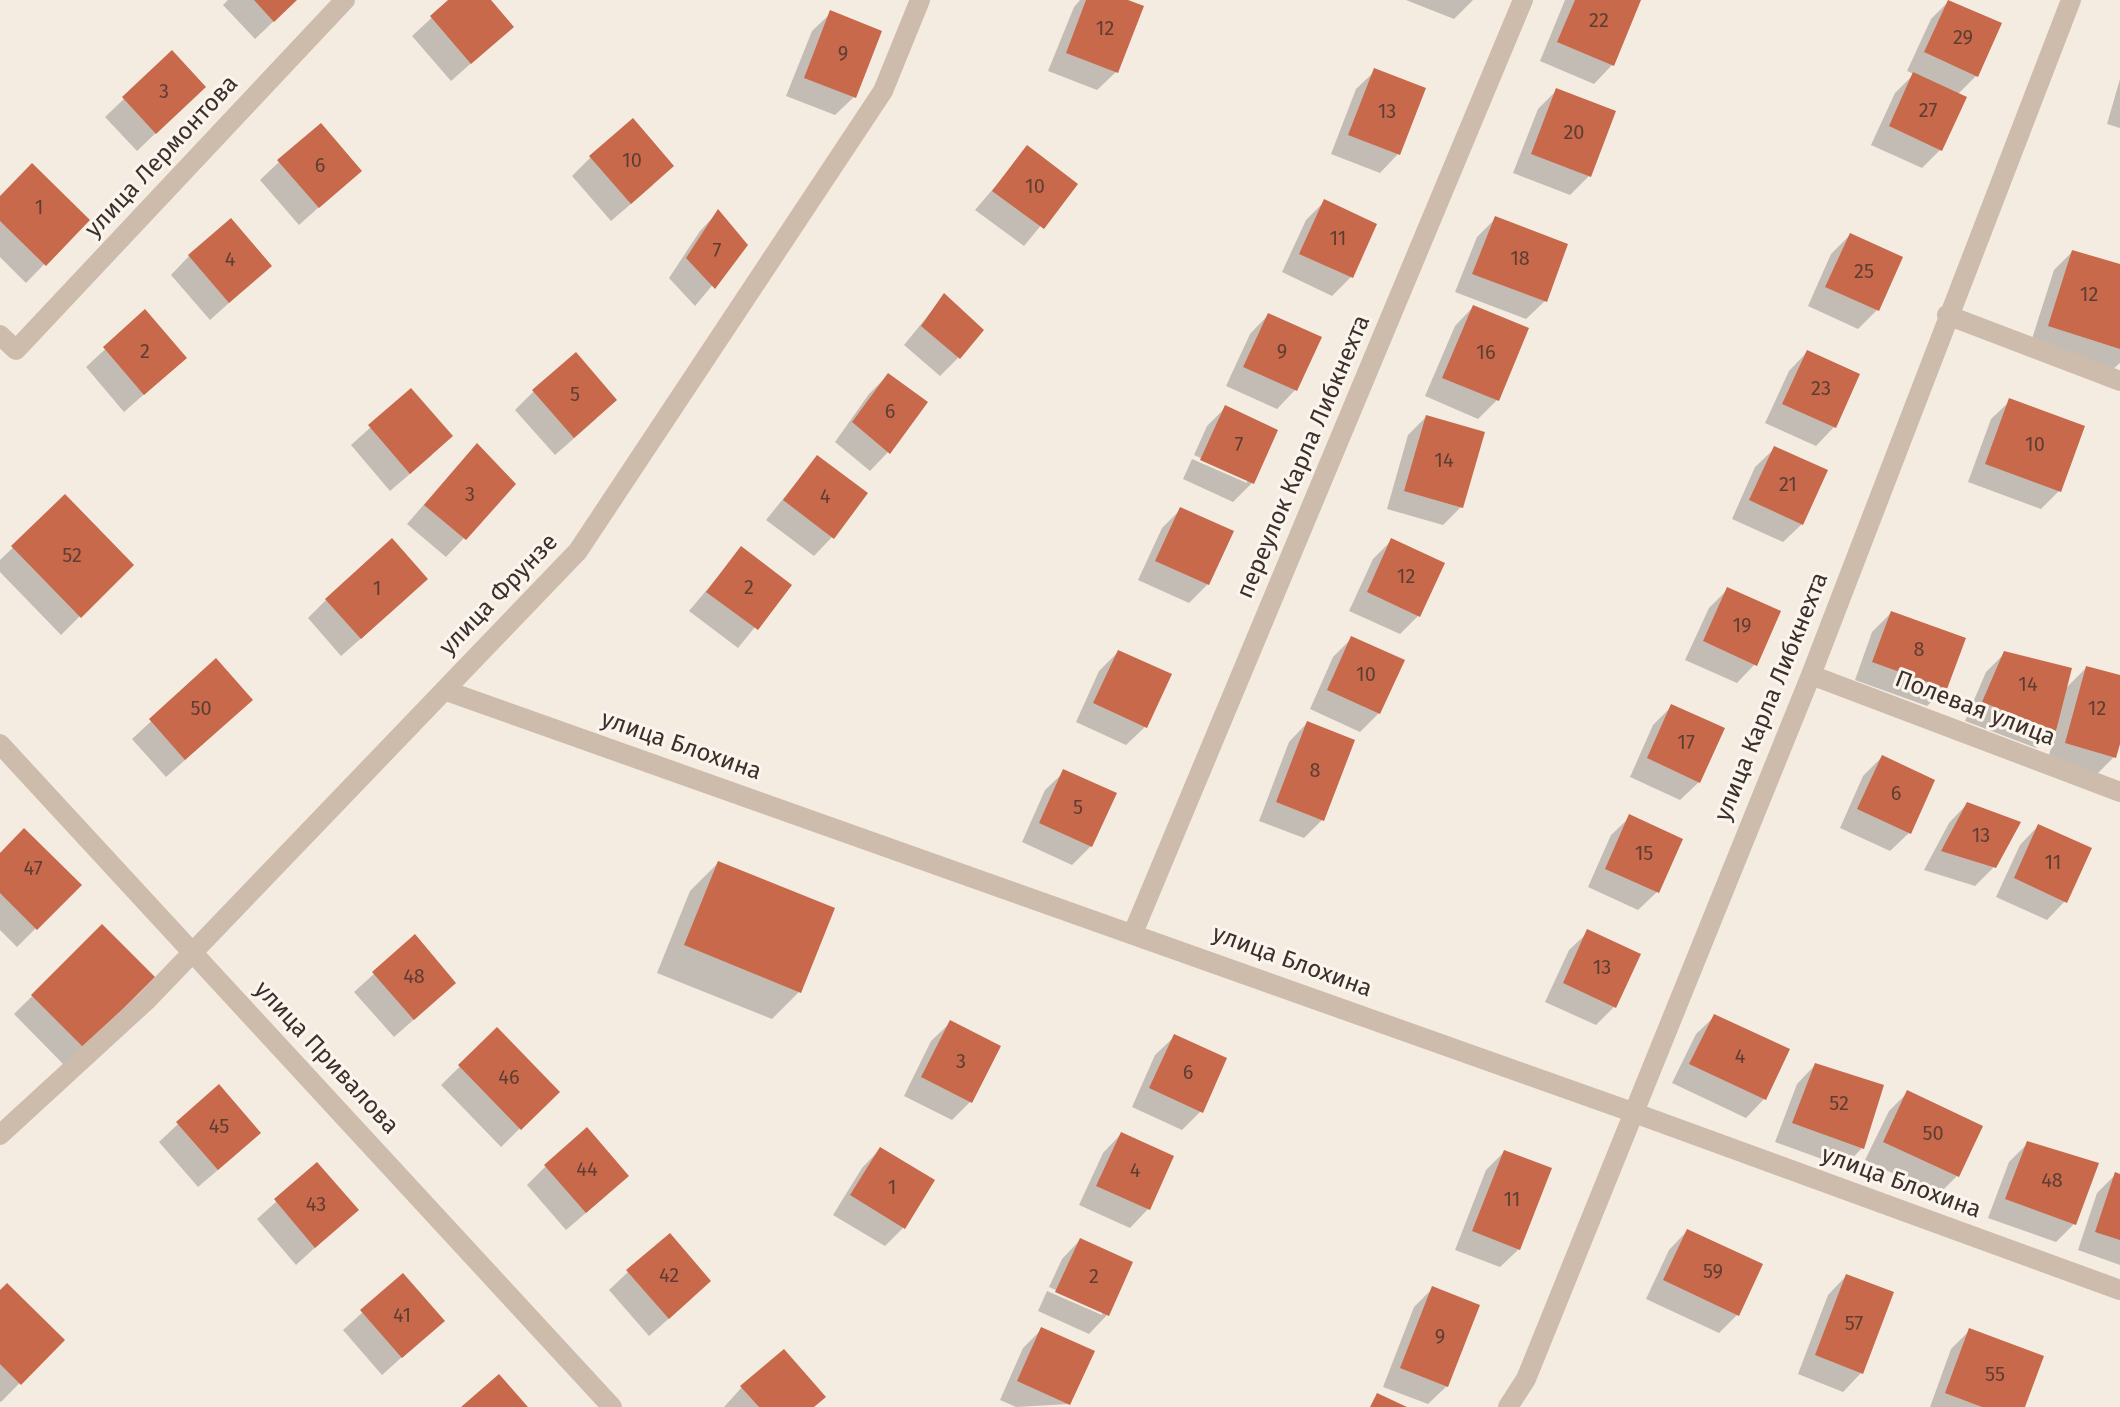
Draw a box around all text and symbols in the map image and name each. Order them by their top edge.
house number: 22 [1589,9,1609,33]
house number: 12 [1096,17,1114,41]
house number: 29 [1953,26,1973,50]
house number: 9 [838,42,848,66]
street label: улица Лермонтова [79,70,245,244]
house number: 3 [159,80,169,104]
house number: 27 [1919,99,1937,123]
house number: 13 [1378,100,1396,124]
house number: 20 [1563,121,1585,145]
house number: 10 [622,149,642,173]
house number: 6 [315,154,325,178]
house number: 10 [1025,175,1045,199]
house number: 1 [35,196,43,220]
house number: 11 [1329,227,1347,251]
house number: 7 [713,239,721,263]
house number: 18 [1510,247,1530,271]
house number: 4 [225,248,235,272]
house number: 25 [1854,260,1874,284]
house number: 12 [2080,283,2098,307]
street label: переулок Карла Либкнехта [1231,311,1377,603]
house number: 2 [140,340,150,364]
house number: 9 [1277,340,1287,364]
house number: 16 [1476,341,1496,365]
house number: 23 [1811,377,1831,401]
house number: 5 [570,383,580,407]
house number: 6 [885,400,895,424]
house number: 7 [1235,433,1243,457]
house number: 10 [2025,433,2045,457]
house number: 14 [1434,449,1454,473]
house number: 21 [1779,473,1797,497]
house number: 3 [465,483,475,507]
house number: 4 [820,485,830,509]
street label: улица Фрунзе [434,528,564,662]
house number: 52 [62,544,82,568]
house number: 12 [1397,565,1415,589]
street label: улица Карла Либкнехта [1709,568,1835,826]
house number: 2 [744,576,754,600]
house number: 1 [373,577,381,601]
house number: 19 [1732,614,1752,638]
house number: 8 [1913,638,1925,662]
house number: 10 [1356,663,1376,687]
street label: Полевая улица [1891,665,2059,753]
house number: 14 [2018,673,2038,697]
house number: 50 [190,697,212,721]
house number: 12 [2088,697,2106,721]
street label: улица Блохина [597,705,765,787]
house number: 17 [1677,731,1695,755]
house number: 8 [1309,759,1321,783]
house number: 6 [1891,782,1901,806]
house number: 5 [1073,796,1083,820]
house number: 13 [1972,824,1990,848]
house number: 15 [1635,842,1653,866]
house number: 11 [2044,851,2062,875]
house number: 47 [23,857,43,881]
street label: улица Блохина [1208,920,1376,1004]
house number: 13 [1593,956,1611,980]
house number: 48 [403,965,425,989]
street label: улица Привалова [248,976,404,1140]
house number: 4 [1735,1045,1745,1069]
house number: 3 [956,1050,966,1074]
house number: 6 [1183,1061,1193,1085]
house number: 46 [498,1066,520,1090]
house number: 52 [1829,1092,1849,1116]
house number: 45 [209,1115,229,1139]
house number: 50 [1922,1122,1944,1146]
street label: улица Блохина [1817,1141,1985,1225]
house number: 44 [576,1158,598,1182]
house number: 4 [1130,1159,1140,1183]
house number: 48 [2041,1169,2063,1193]
house number: 1 [888,1176,896,1200]
house number: 11 [1503,1188,1521,1212]
house number: 43 [306,1193,326,1217]
house number: 59 [1703,1260,1723,1284]
house number: 42 [659,1264,679,1288]
house number: 2 [1089,1265,1099,1289]
house number: 41 [393,1304,411,1328]
house number: 57 [1845,1312,1863,1336]
house number: 9 [1435,1325,1445,1349]
house number: 55 [1985,1363,2005,1387]

